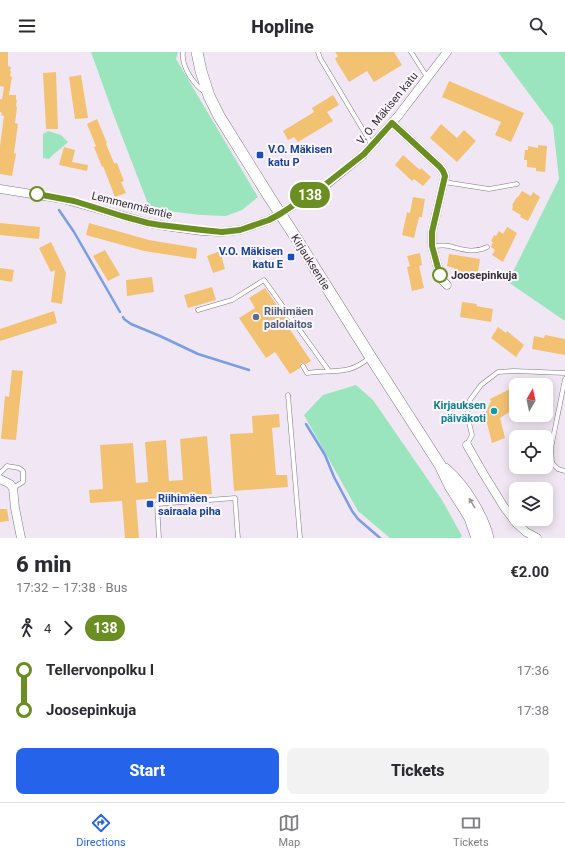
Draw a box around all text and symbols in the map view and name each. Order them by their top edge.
icon: menu [16,15,38,37]
icon: search [527,15,549,37]
text: Hopline [251,16,314,37]
street label: V. O. Mäkisen katu [354,69,421,147]
place label: V.O. Mäkisen katu P [268,143,332,169]
marker: V.O. Mäkisen katu P [255,150,265,160]
line badge: 138 [287,182,333,208]
unlabelled marker [29,186,45,202]
text: 138 [298,187,322,203]
street label: Lemmenmäentie [90,189,174,222]
street label: Kirjauksentie [288,232,333,293]
place label: V.O. Mäkisen katu E [219,245,283,271]
marker: V.O. Mäkisen katu E [286,252,296,262]
marker: Joosepinkuja [432,267,448,283]
place label: Joosepinkuja [451,269,517,282]
place label: Riihimäen palolaitos [264,305,313,331]
marker: Riihimäen palolaitos [251,312,261,322]
north arrow [509,378,553,422]
map controls [509,378,553,526]
place label: Kirjauksen päiväkoti [434,399,486,425]
marker: Kirjauksen päiväkoti [489,406,499,416]
button: locate [509,430,553,474]
button: layers [509,482,553,526]
place label: Riihimäen sairaala piha [158,492,221,518]
one-way arrow [468,498,476,508]
marker: Riihimäen sairaala piha [145,499,155,509]
text: 6 min [16,552,71,577]
text: €2.00 [510,563,549,581]
text: 17:32 – 17:38 · Bus [16,580,128,595]
icon: walk [16,617,38,639]
icon: forward [57,617,79,639]
text: 138 [93,620,117,636]
text: 4 [44,621,51,636]
text: Tellervonpolku I [46,661,154,679]
text: 17:36 [517,663,549,678]
text: Joosepinkuja [46,701,136,719]
text: 17:38 [517,703,549,718]
button: Start [16,748,279,794]
button: Tickets [287,748,549,794]
tab: Directions [76,812,126,849]
tab: Map [278,812,300,849]
tab: Tickets [453,812,489,849]

